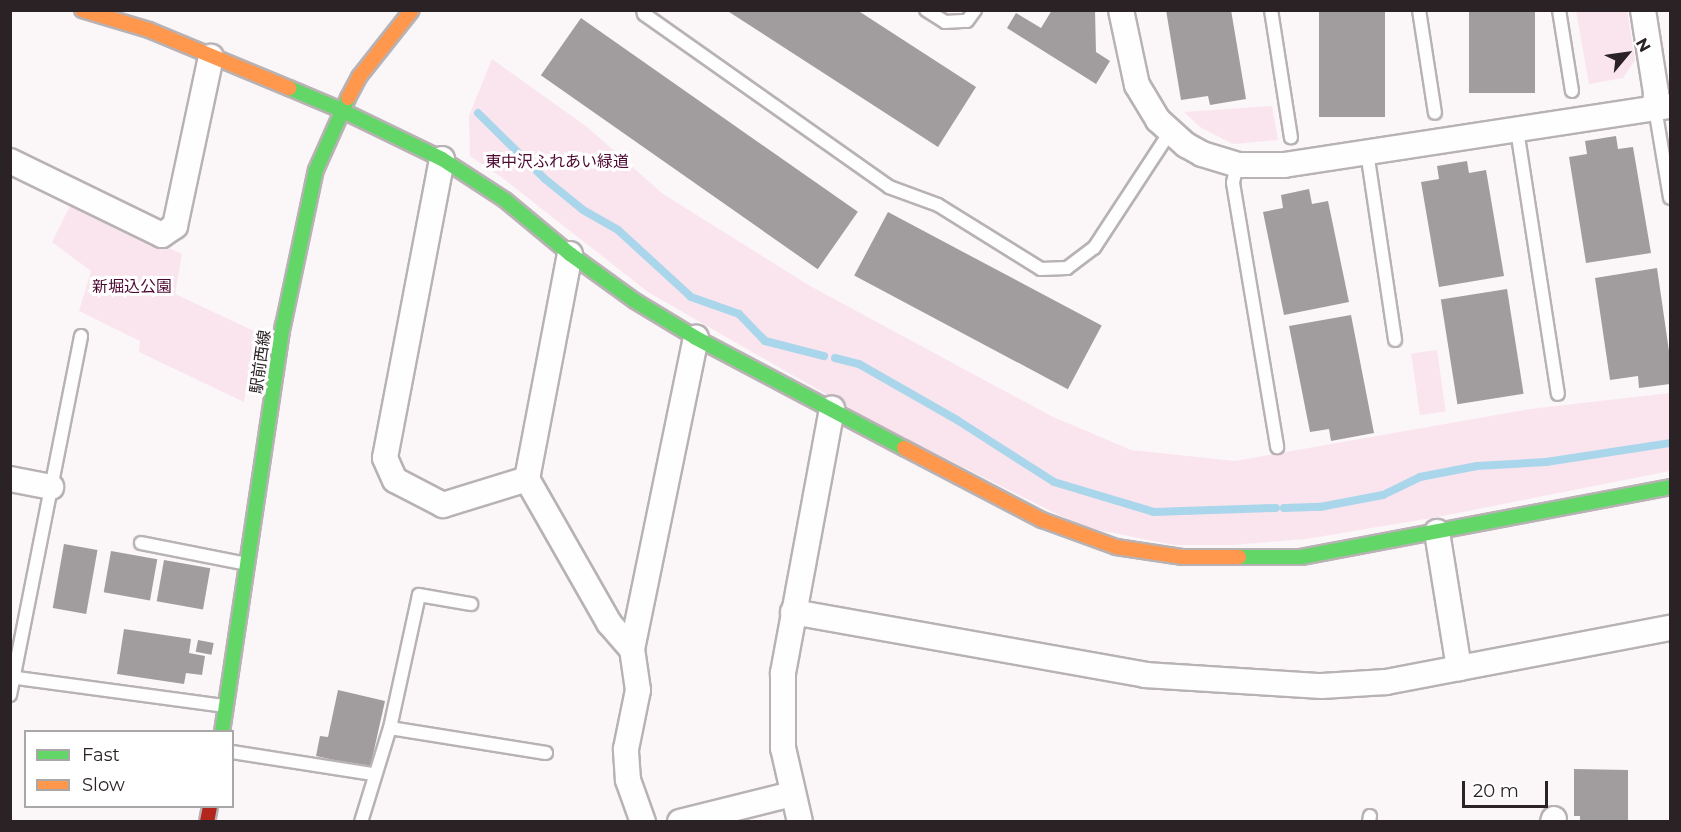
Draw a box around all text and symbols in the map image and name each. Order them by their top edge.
north arrow [1597,24,1657,84]
text: N [1632,35,1655,55]
park label: 東中沢ふれあい緑道 [485,152,629,172]
park label: 新堀込公園 [92,277,172,297]
street label: 駅前西線 [247,329,275,395]
legend [24,730,234,808]
text: Fast [82,744,120,766]
scale bar [1465,769,1550,807]
text: Slow [82,774,125,796]
text: 20 m [1473,780,1519,802]

